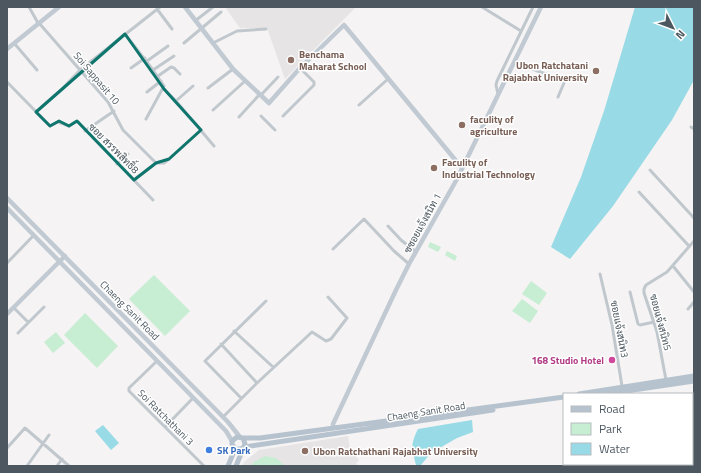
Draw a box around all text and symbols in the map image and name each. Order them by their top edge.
north arrow [653,8,693,48]
text: N [672,27,689,43]
place label: Benchama Maharat School [299,47,367,74]
street label: Soi Sappasit 10 [70,49,123,108]
marker: Benchama Maharat School [286,55,296,65]
place label: Ubon Ratchatani Rajabhat University [503,58,588,85]
marker: Ubon Ratchatani Rajabhat University [591,66,601,76]
place label: faculity of agriculture [470,112,517,139]
street label: ซอย สรรพสิทธิ์8 [85,119,144,177]
marker: faculity of agriculture [457,120,467,130]
place label: Faculity of Industrial Technology [442,155,535,182]
marker: Faculity of Industrial Technology [429,163,439,173]
street label: ซซอยแจ้งสนิท 1 [400,191,445,256]
street label: Chaeng Sanit Road [96,277,163,344]
street label: ซอยแจ้งสนิท5 [646,292,675,352]
street label: ซอยแจ้งสนิท3 [607,299,632,359]
place label: 168 Studio Hotel [531,353,604,368]
marker: 168 Studio Hotel [607,355,617,365]
street label: Soi Ratchathani 3 [134,386,197,449]
legend [563,393,693,465]
street label: Chaeng Sanit Road [386,398,466,425]
text: Road [599,399,625,418]
text: Park [599,419,622,438]
text: Water [599,439,630,458]
place label: SK Park [217,443,251,458]
place label: Ubon Ratchathani Rajabhat University [313,444,478,459]
marker: SK Park [204,445,214,455]
marker: Ubon Ratchathani Rajabhat University [300,446,310,456]

